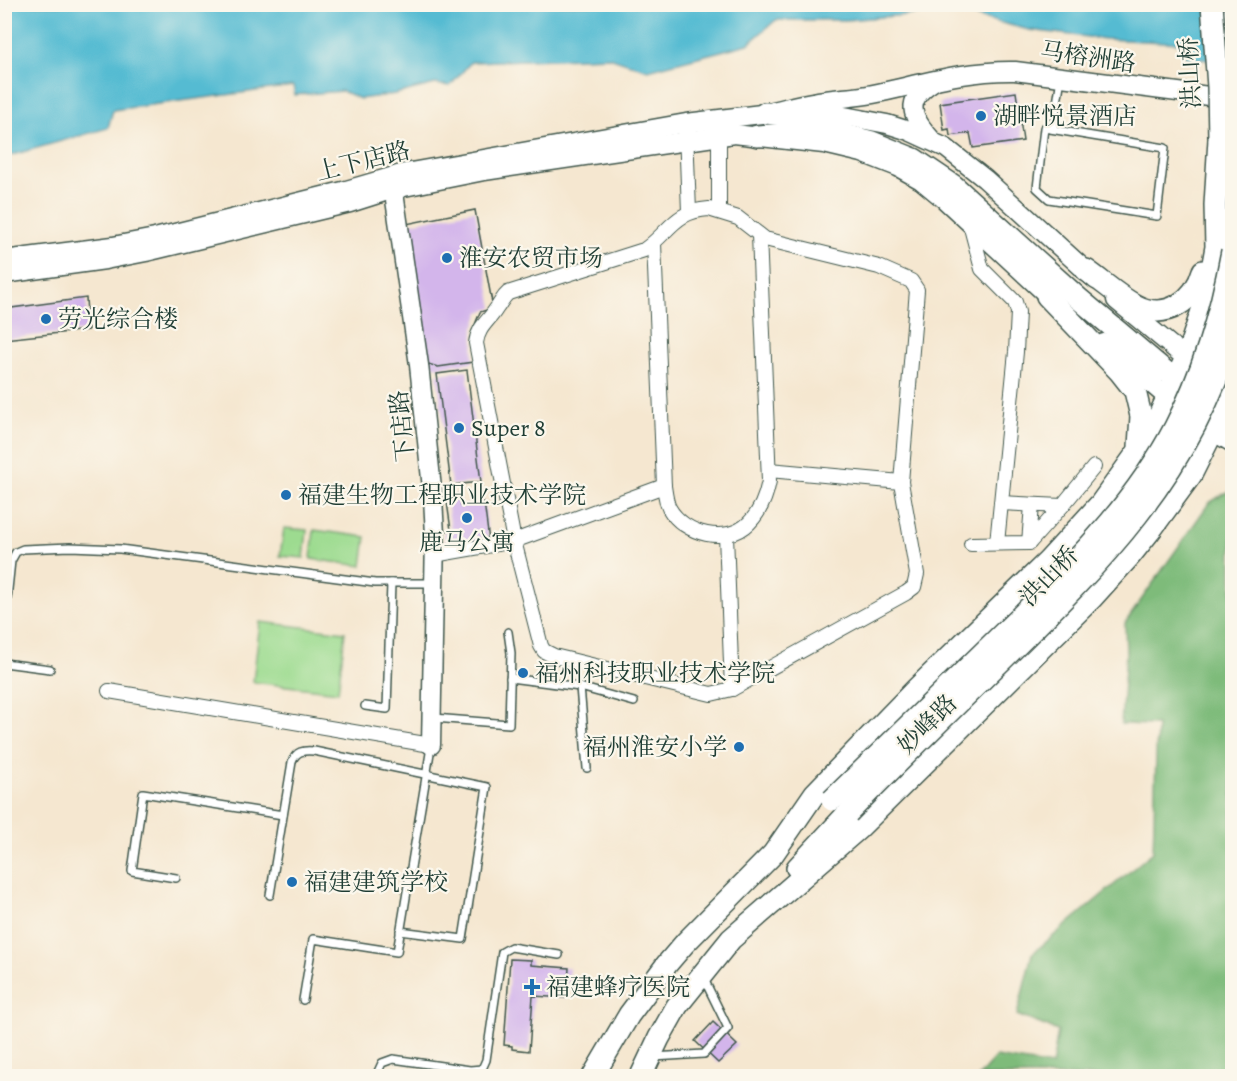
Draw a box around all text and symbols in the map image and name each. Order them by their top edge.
street label: 马榕洲路 [1038,34,1138,80]
street label: 洪山桥 [1172,36,1208,110]
place label: 湖畔悦景酒店 [993,100,1137,132]
marker: 湖畔悦景酒店 [974,109,988,123]
street label: 上下店路 [313,134,413,188]
place label: 淮安农贸市场 [459,242,603,274]
marker: 淮安农贸市场 [440,251,454,265]
place label: 劳光综合楼 [58,303,178,335]
marker: 劳光综合楼 [39,312,53,326]
street label: 下店路 [382,389,422,463]
place label: Super 8 [471,412,546,444]
marker: Super 8 [452,421,466,435]
place label: 福建生物工程职业技术学院 [298,479,586,511]
marker: 福建生物工程职业技术学院 [279,488,293,502]
marker: 鹿马公寓 [460,511,474,525]
place label: 鹿马公寓 [419,526,515,558]
street label: 洪山桥 [1012,539,1086,613]
place label: 福州科技职业技术学院 [535,657,775,689]
marker: 福州科技职业技术学院 [516,666,530,680]
street label: 妙峰路 [890,687,964,761]
place label: 福州淮安小学 [583,731,727,763]
marker: 福州淮安小学 [732,740,746,754]
place label: 福建建筑学校 [304,866,448,898]
marker: 福建建筑学校 [285,875,299,889]
place label: 福建蜂疗医院 [546,971,690,1003]
marker: 福建蜂疗医院 [523,978,541,996]

